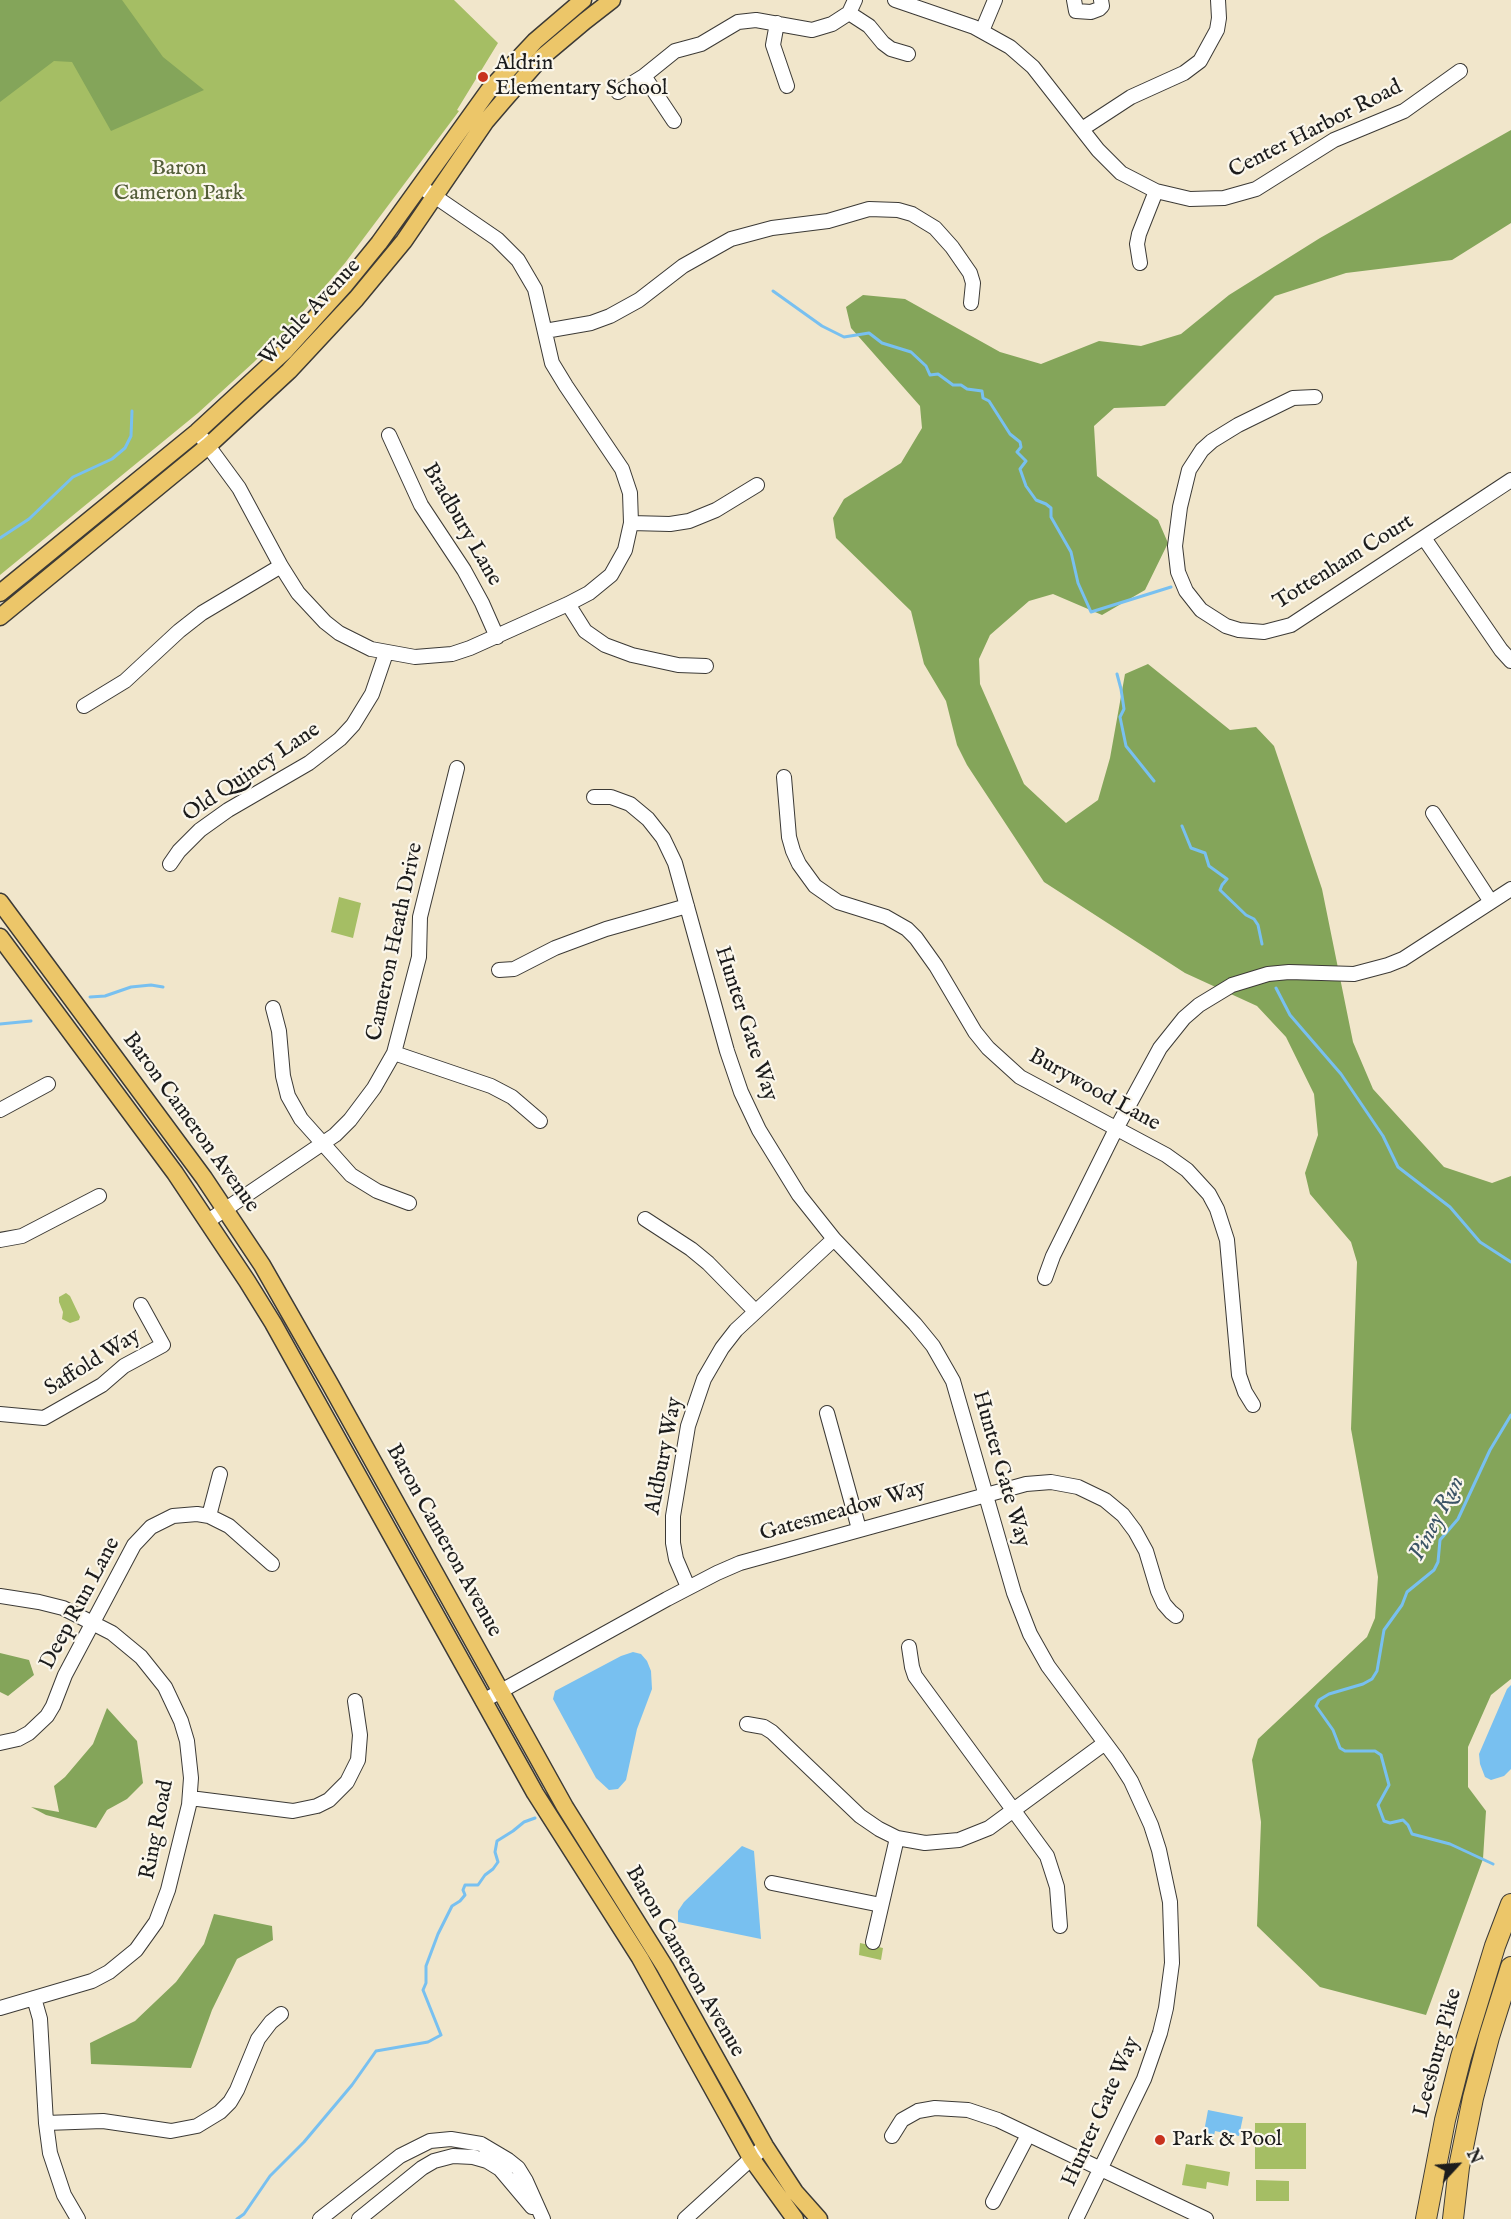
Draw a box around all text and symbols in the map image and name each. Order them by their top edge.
place label: Aldrin Elementary School [495,51,668,102]
marker: Aldrin Elementary School [476,70,490,84]
street label: Center Harbor Road [1225,75,1407,185]
park label: Baron Cameron Park [114,156,244,208]
street label: Wiehle Avenue [255,254,367,372]
street label: Bradbury Lane [415,459,507,591]
street label: Tottenham Court [1269,509,1419,617]
street label: Old Quincy Lane [178,717,326,829]
street label: Cameron Heath Drive [362,840,430,1044]
street label: Hunter Gate Way [708,943,782,1105]
street label: Baron Cameron Avenue [116,1028,264,1218]
street label: Burywood Lane [1024,1044,1164,1138]
street label: Saffold Way [40,1323,146,1403]
street label: Hunter Gate Way [965,1388,1035,1550]
street label: Aldbury Way [641,1395,689,1517]
street label: Baron Cameron Avenue [379,1440,507,1642]
water label: Piney Run [1404,1472,1472,1566]
street label: Gatesmeadow Way [757,1476,929,1548]
street label: Deep Run Lane [35,1533,127,1675]
street label: Ring Road [135,1778,181,1882]
street label: Baron Cameron Avenue [618,1862,750,2062]
street label: Leesburg Pike [1409,1986,1469,2120]
street label: Hunter Gate Way [1057,2033,1147,2191]
place label: Park & Pool [1172,2127,1282,2153]
marker: Park & Pool [1153,2133,1167,2147]
north arrow [1427,2135,1487,2195]
text: N [1461,2147,1485,2168]

